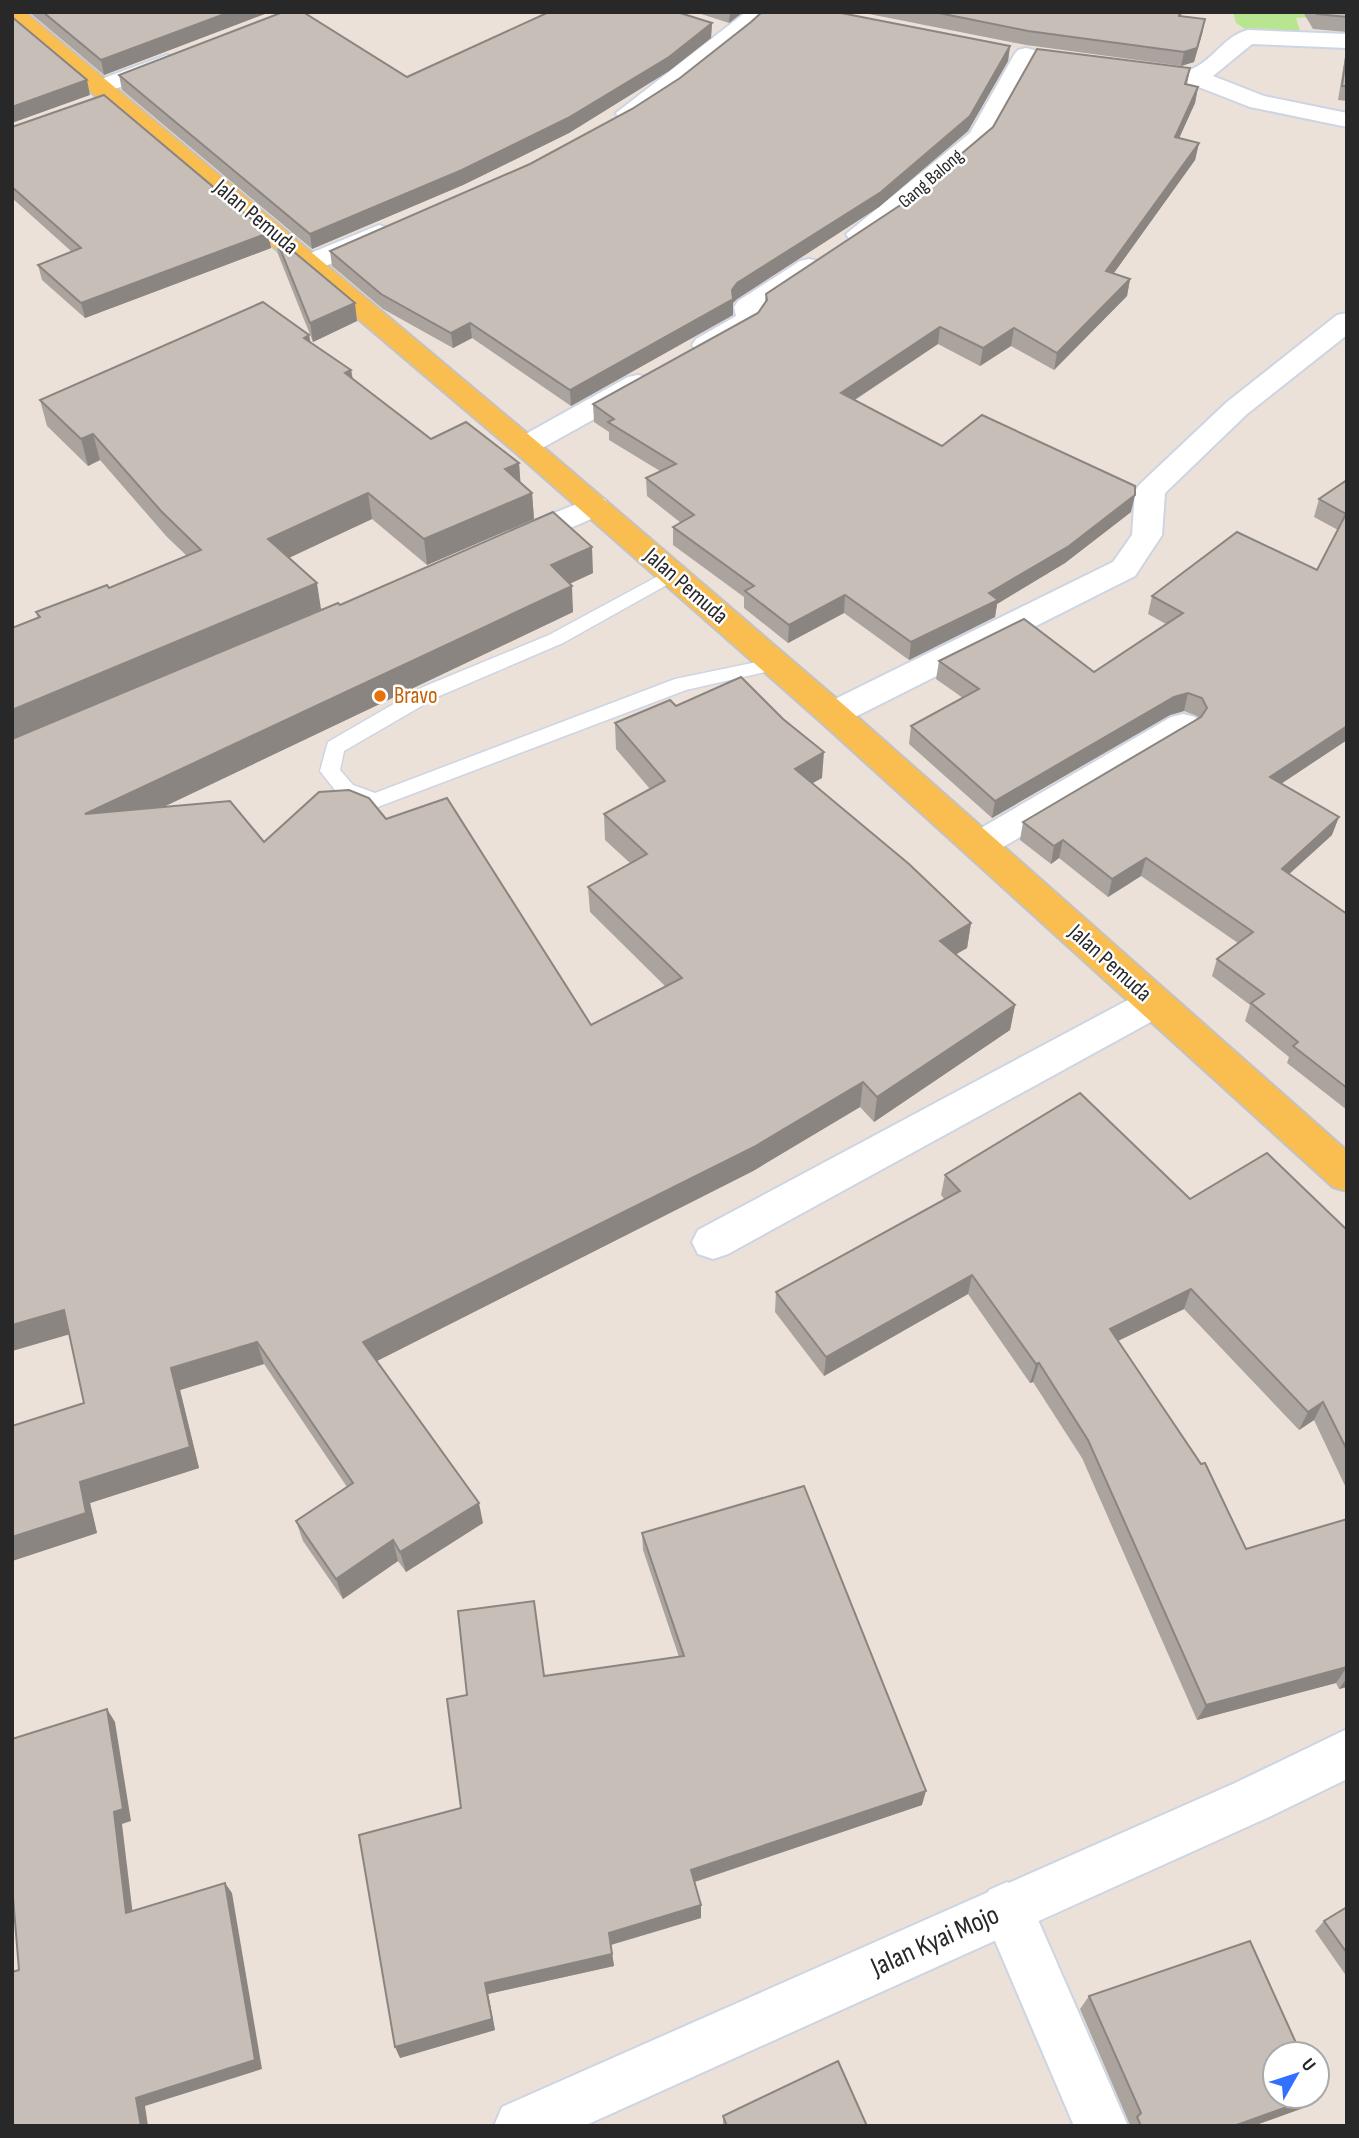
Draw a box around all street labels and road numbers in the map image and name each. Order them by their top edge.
street label: Gang Balong [894,144,968,213]
street label: Jalan Pemuda [207,173,304,261]
street label: Jalan Pemuda [638,541,734,630]
street label: Jalan Pemuda [1062,918,1157,1008]
street label: Jalan Kyai Mojo [865,1898,1004,1984]

